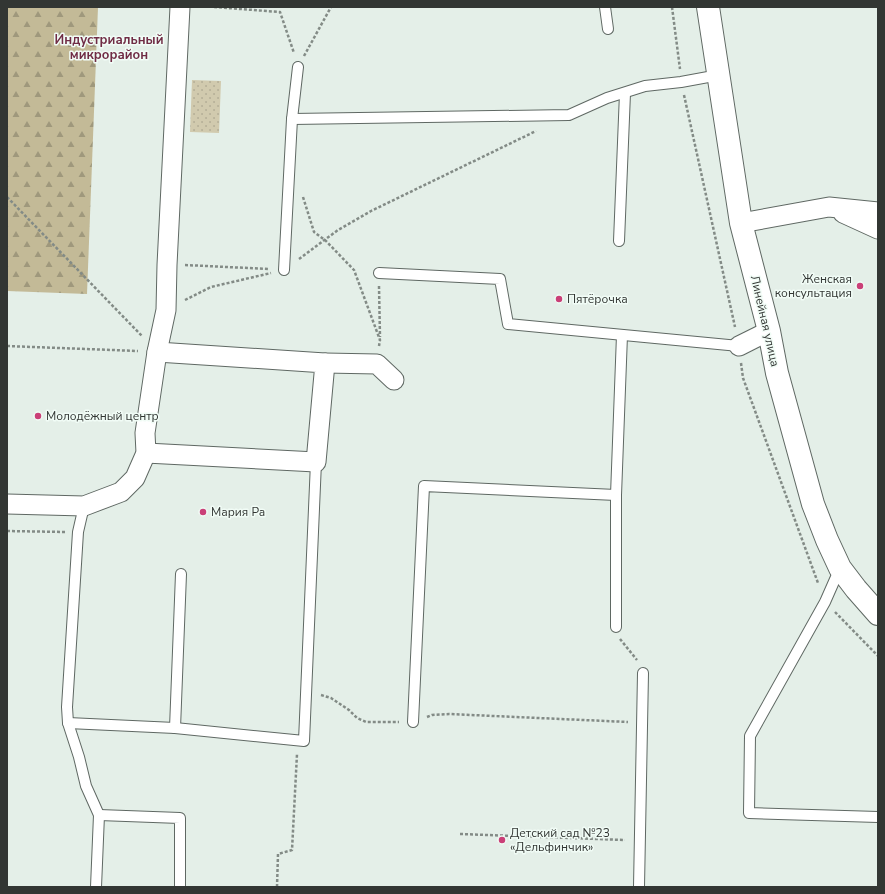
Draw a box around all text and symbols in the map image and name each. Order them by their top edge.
district label: Индустриальный микрорайон [55,31,163,64]
place label: Женская консультация [775,271,852,301]
street label: Линейная улица [747,274,783,368]
marker: Женская консультация [855,281,865,291]
place label: Пятёрочка [567,291,628,307]
marker: Пятёрочка [554,294,564,304]
place label: Молодёжный центр [46,408,159,424]
marker: Молодёжный центр [33,411,43,421]
place label: Мария Ра [211,504,265,520]
marker: Мария Ра [198,507,208,517]
place label: Детский сад №23 «Дельфинчик» [510,825,610,855]
marker: Детский сад №23 «Дельфинчик» [497,835,507,845]

